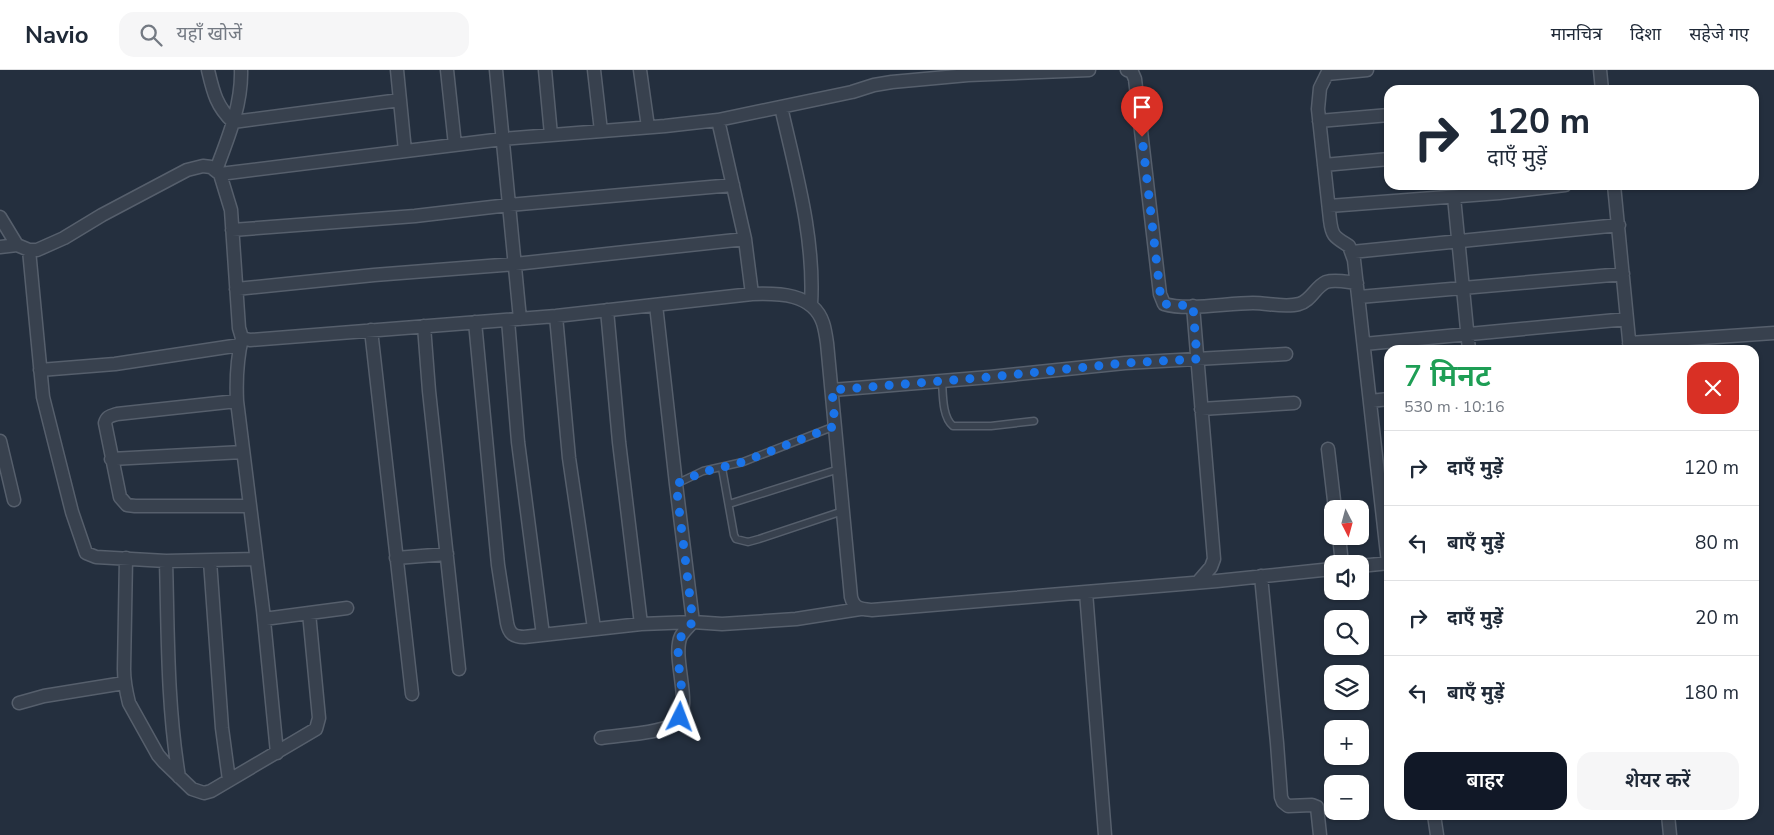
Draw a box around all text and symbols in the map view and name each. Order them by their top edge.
search box [119,12,469,57]
text: Navio [25,19,89,51]
icon: search [137,21,165,49]
text: यहाँ खोजें [177,21,242,47]
text: मानचित्र [1551,22,1602,46]
text: दिशा [1630,22,1661,46]
text: सहेजे गए [1689,22,1749,46]
pin [1121,86,1163,137]
icon: arrive [1128,93,1156,121]
text: 120 m [1487,98,1590,145]
icon: right [1404,105,1469,170]
text: दाएँ मुड़ें [1487,143,1547,173]
text: 7 मिनट [1404,356,1491,397]
button: close [1687,362,1739,414]
text: 530 m · 10:16 [1404,396,1505,418]
icon: right [1404,454,1432,482]
text: दाएँ मुड़ें [1447,455,1503,481]
text: 120 m [1684,455,1739,481]
north arrow [1324,500,1369,545]
map controls [1324,500,1369,820]
icon: left [1404,529,1432,557]
text: बाएँ मुड़ें [1447,530,1504,556]
text: 80 m [1695,530,1739,556]
button: sound [1324,555,1369,600]
icon: right [1404,604,1432,632]
text: दाएँ मुड़ें [1447,605,1503,631]
text: 20 m [1695,605,1739,631]
button: search [1324,610,1369,655]
button: layers [1324,665,1369,710]
icon: left [1404,679,1432,707]
text: बाएँ मुड़ें [1447,680,1504,706]
text: 180 m [1684,680,1739,706]
position arrow [653,690,705,742]
button: + [1324,720,1369,765]
button: बाहर [1404,752,1567,810]
button: शेयर करें [1577,752,1739,810]
button: − [1324,775,1369,820]

